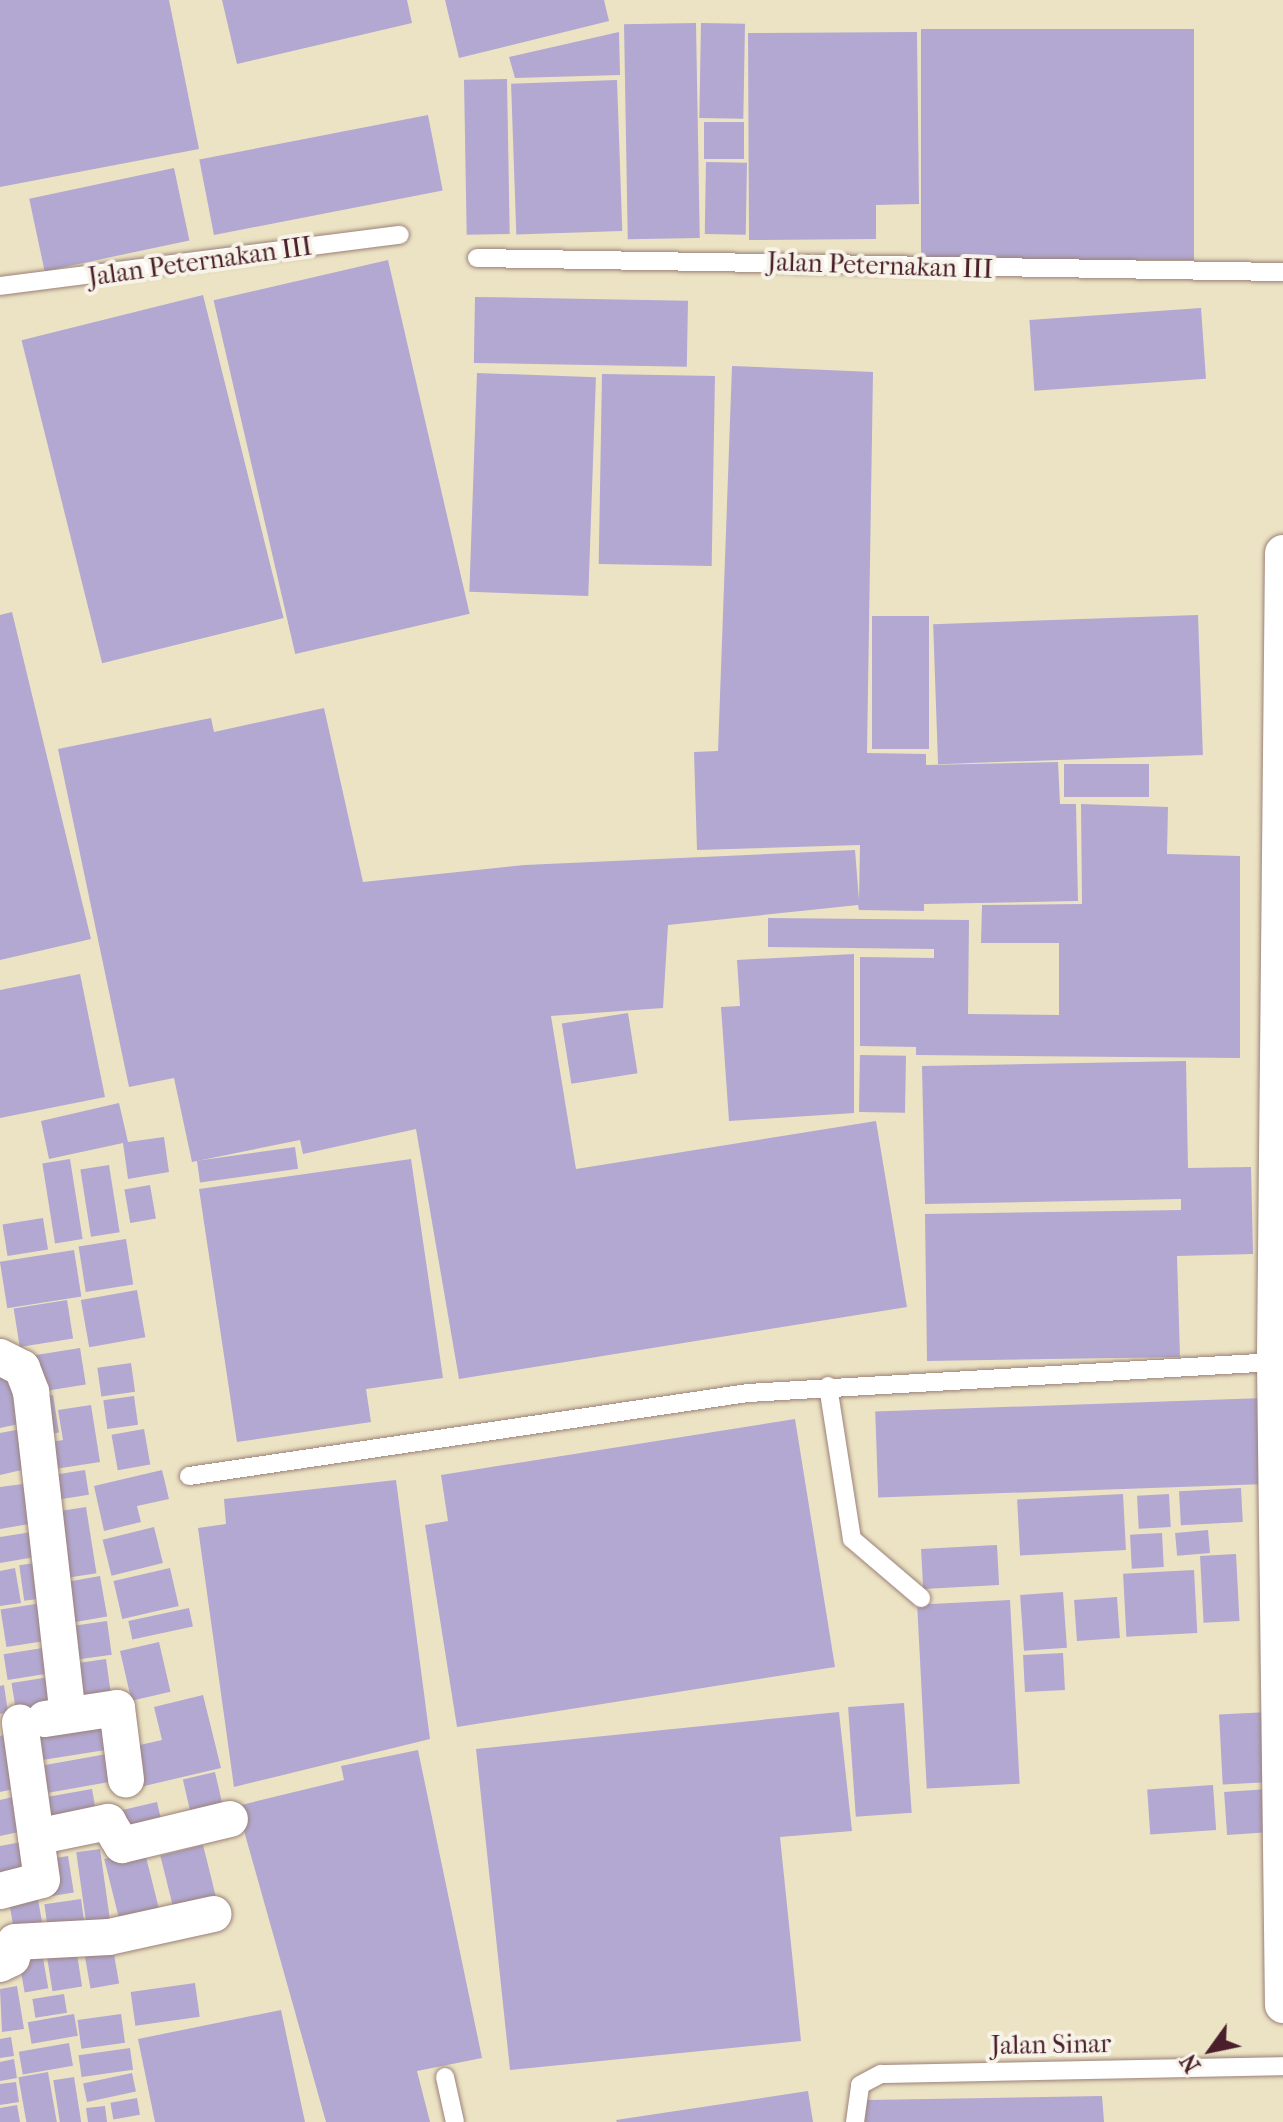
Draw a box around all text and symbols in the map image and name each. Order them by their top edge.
street label: Jalan Peternakan III [86,231,314,293]
street label: Jalan Peternakan III [767,246,993,286]
north arrow [1171,2010,1251,2090]
street label: Jalan Sinar [991,2028,1111,2062]
text: N [1175,2049,1206,2077]

